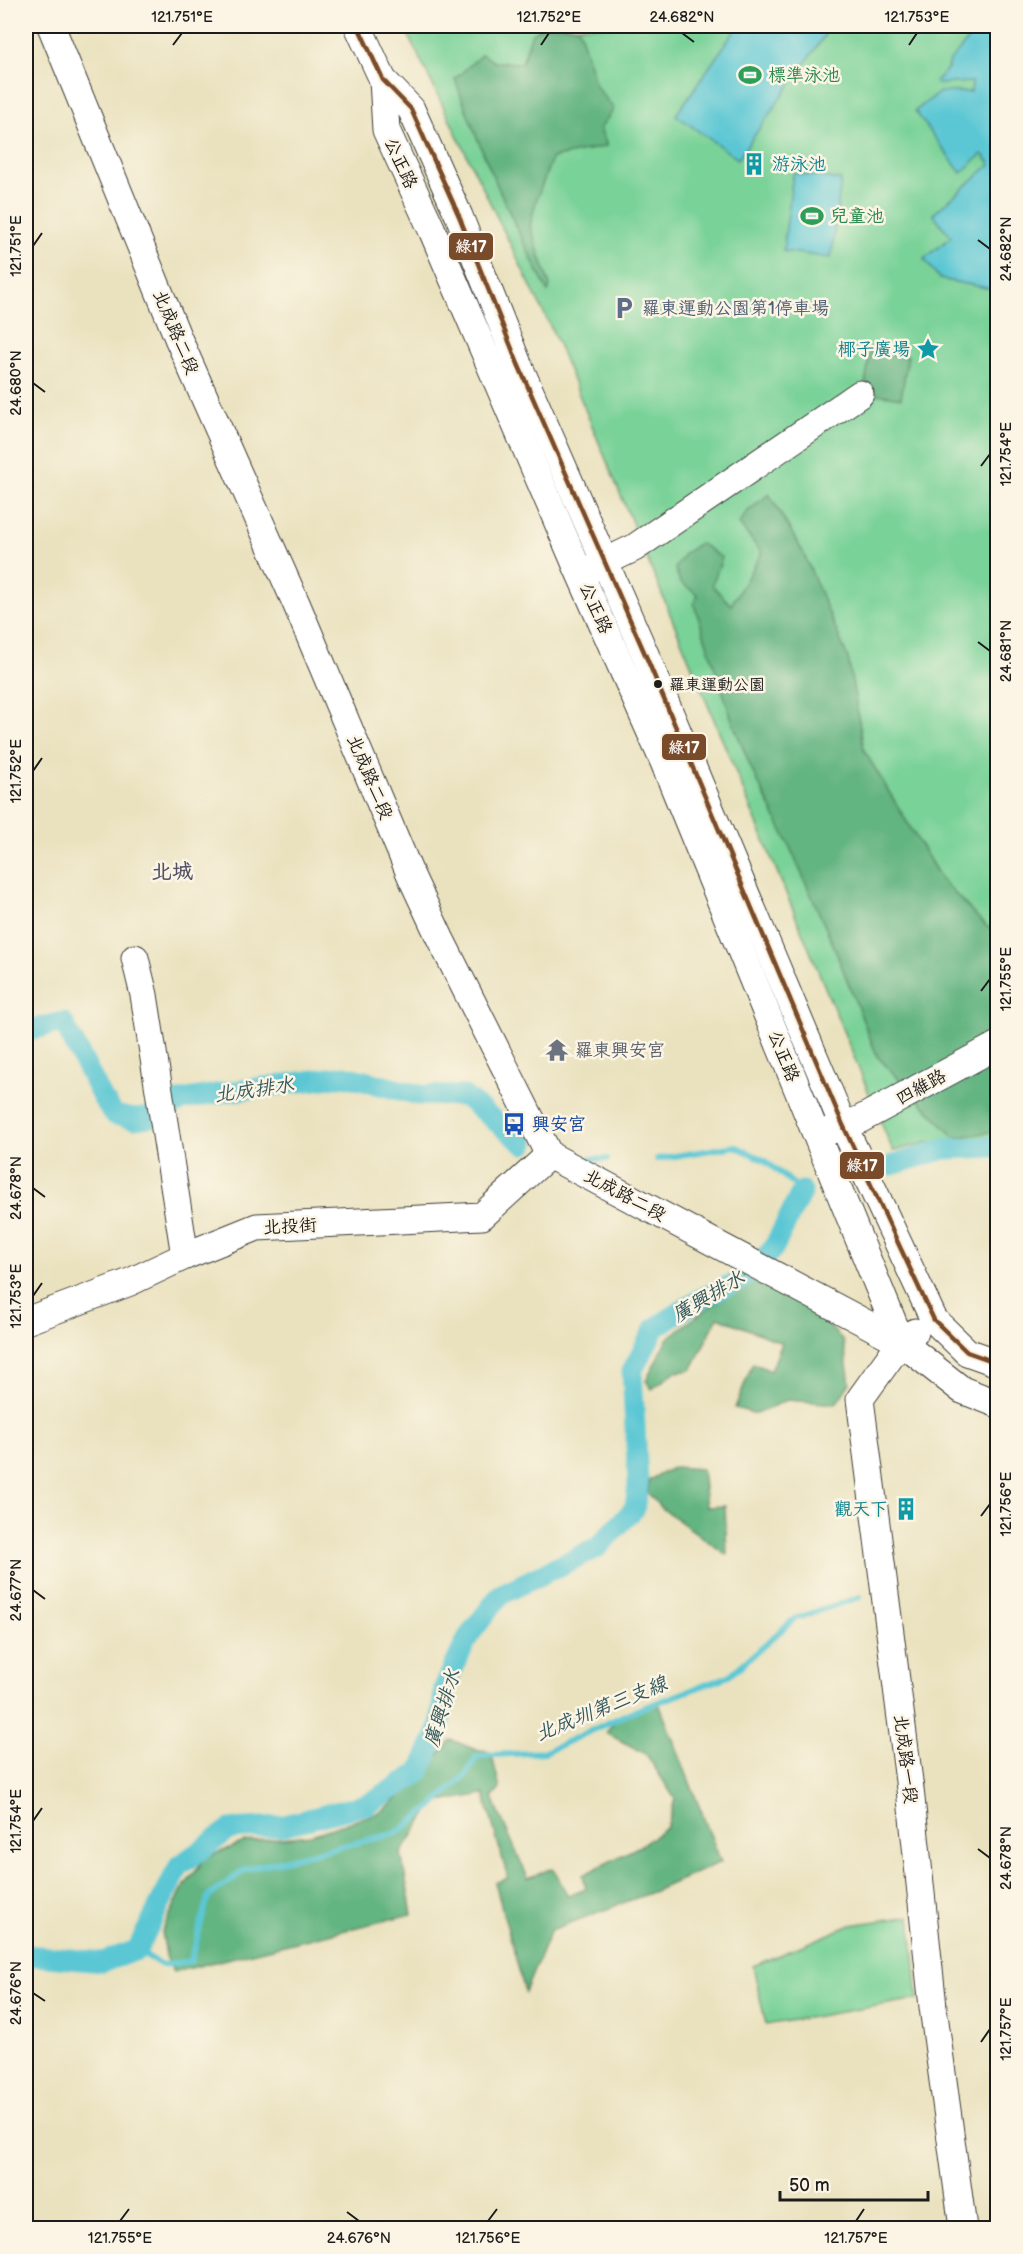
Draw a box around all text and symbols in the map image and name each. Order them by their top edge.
text: 121.751°E [151,8,213,27]
text: 121.752°E [517,8,581,27]
text: 24.682°N [649,8,715,27]
text: 121.753°E [885,8,950,27]
sports icon: 標準泳池 [737,62,763,88]
place label: 標準泳池 [768,65,840,86]
street label: 公正路 [380,134,421,192]
building icon: 游泳池 [741,151,767,177]
place label: 游泳池 [772,154,826,175]
sports icon: 兒童池 [799,203,825,229]
place label: 兒童池 [830,206,884,227]
text: 121.751°E [7,215,26,277]
text: 24.682°N [997,216,1016,282]
line badge: 綠17 [448,232,494,261]
text: 綠17 [455,238,487,257]
street label: 北成路二段 [148,287,203,378]
parking icon: 羅東運動公園第1停車場 [611,295,637,321]
place label: 羅東運動公園第1停車場 [642,298,829,319]
place icon: 椰子廣場 [915,336,941,362]
place label: 椰子廣場 [838,339,910,360]
text: 24.680°N [7,350,26,416]
text: 121.754°E [997,422,1016,486]
street label: 公正路 [575,579,616,637]
text: 24.681°N [997,620,1016,682]
place label: 羅東運動公園 [669,676,765,695]
marker: 羅東運動公園 [652,678,664,690]
street label: 北成路二段 [342,732,397,823]
line badge: 綠17 [661,733,707,761]
text: 121.752°E [7,739,26,803]
text: 綠17 [668,739,700,758]
district label: 北城 [151,859,193,884]
text: 121.755°E [997,947,1016,1011]
street label: 公正路 [764,1027,803,1085]
temple icon: 羅東興安宮 [544,1037,570,1063]
place label: 羅東興安宮 [575,1040,665,1061]
street label: 四維路 [893,1065,950,1110]
water label: 北成排水 [213,1072,296,1107]
bus stop icon: 興安宮 [501,1111,527,1137]
place label: 興安宮 [532,1114,586,1135]
line badge: 綠17 [839,1151,885,1180]
text: 24.678°N [7,1156,26,1220]
text: 綠17 [846,1157,878,1176]
street label: 北成路二段 [580,1165,669,1226]
street label: 北投街 [263,1215,318,1238]
text: 121.753°E [7,1263,26,1328]
water label: 廣興排水 [668,1265,750,1328]
text: 121.756°E [997,1471,1016,1536]
building icon: 觀天下 [893,1496,919,1522]
place label: 觀天下 [834,1499,888,1520]
text: 24.677°N [7,1559,26,1621]
water label: 廣興排水 [420,1666,466,1750]
water label: 北成圳第三支線 [532,1671,672,1746]
street label: 北成路一段 [890,1713,921,1805]
text: 121.754°E [7,1789,26,1853]
text: 24.678°N [997,1826,1016,1890]
text: 24.676°N [7,1961,26,2025]
text: 121.757°E [997,1997,1016,2061]
scale bar [780,2164,928,2202]
text: 50 m [789,2175,830,2196]
text: 121.755°E [88,2229,152,2248]
text: 24.676°N [327,2229,391,2248]
text: 121.756°E [456,2229,521,2248]
text: 121.757°E [824,2229,888,2248]

